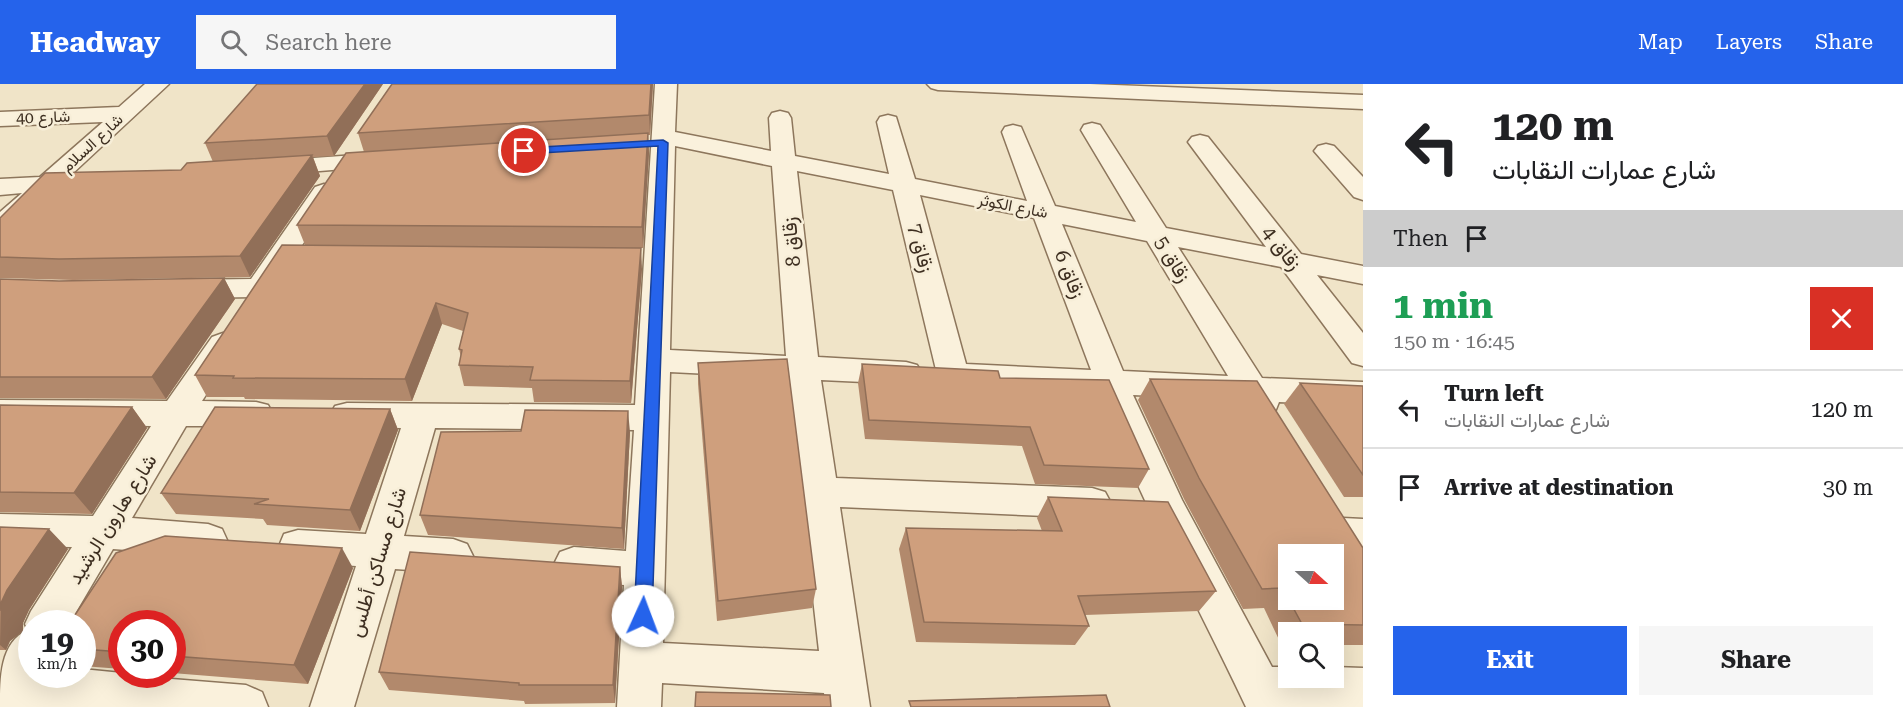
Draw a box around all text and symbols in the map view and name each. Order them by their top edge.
search box [196,15,616,69]
text: Headway [30,26,160,59]
icon: search [217,26,250,59]
text: Search here [265,30,391,55]
text: Map [1638,30,1683,54]
text: Layers [1716,30,1782,54]
text: Share [1815,30,1873,54]
text: 120 m [1492,101,1614,150]
street label: شارع 40 [16,107,70,129]
icon: left [1393,108,1471,186]
street label: شارع السلام [57,110,128,178]
pin [498,125,549,176]
icon: arrive [507,134,540,167]
text: شارع عمارات النقابات [1492,154,1716,186]
street label: شارع الكوثر [975,190,1050,224]
street label: زقاق 8 [777,216,806,268]
street label: زقاق 7 [902,221,939,275]
street label: زقاق 4 [1256,221,1307,276]
icon: arrive [1460,222,1493,255]
text: Then [1393,226,1448,251]
street label: زقاق 5 [1149,231,1196,287]
street label: زقاق 6 [1049,246,1090,302]
text: 1 min [1393,285,1493,327]
button: close [1810,287,1873,350]
text: 150 m · 16:45 [1393,329,1515,353]
text: Turn left [1444,381,1544,406]
icon: left [1393,393,1426,426]
text: 120 m [1810,397,1873,422]
text: شارع عمارات النقابات [1444,408,1610,432]
street label: شارع هارون الرشيد [62,450,163,589]
icon: arrive [1393,471,1426,504]
text: Arrive at destination [1444,475,1673,500]
text: 30 m [1823,475,1873,500]
street label: شارع مساكن أطلس [343,484,413,640]
north arrow [1278,544,1344,610]
map controls [1278,544,1344,688]
position arrow [611,584,675,648]
speed limit sign: 30 [108,610,186,688]
button: search [1278,622,1344,688]
text: 19 [40,624,74,659]
button: Exit [1393,626,1627,695]
button: Share [1639,626,1873,695]
text: km/h [37,655,77,673]

